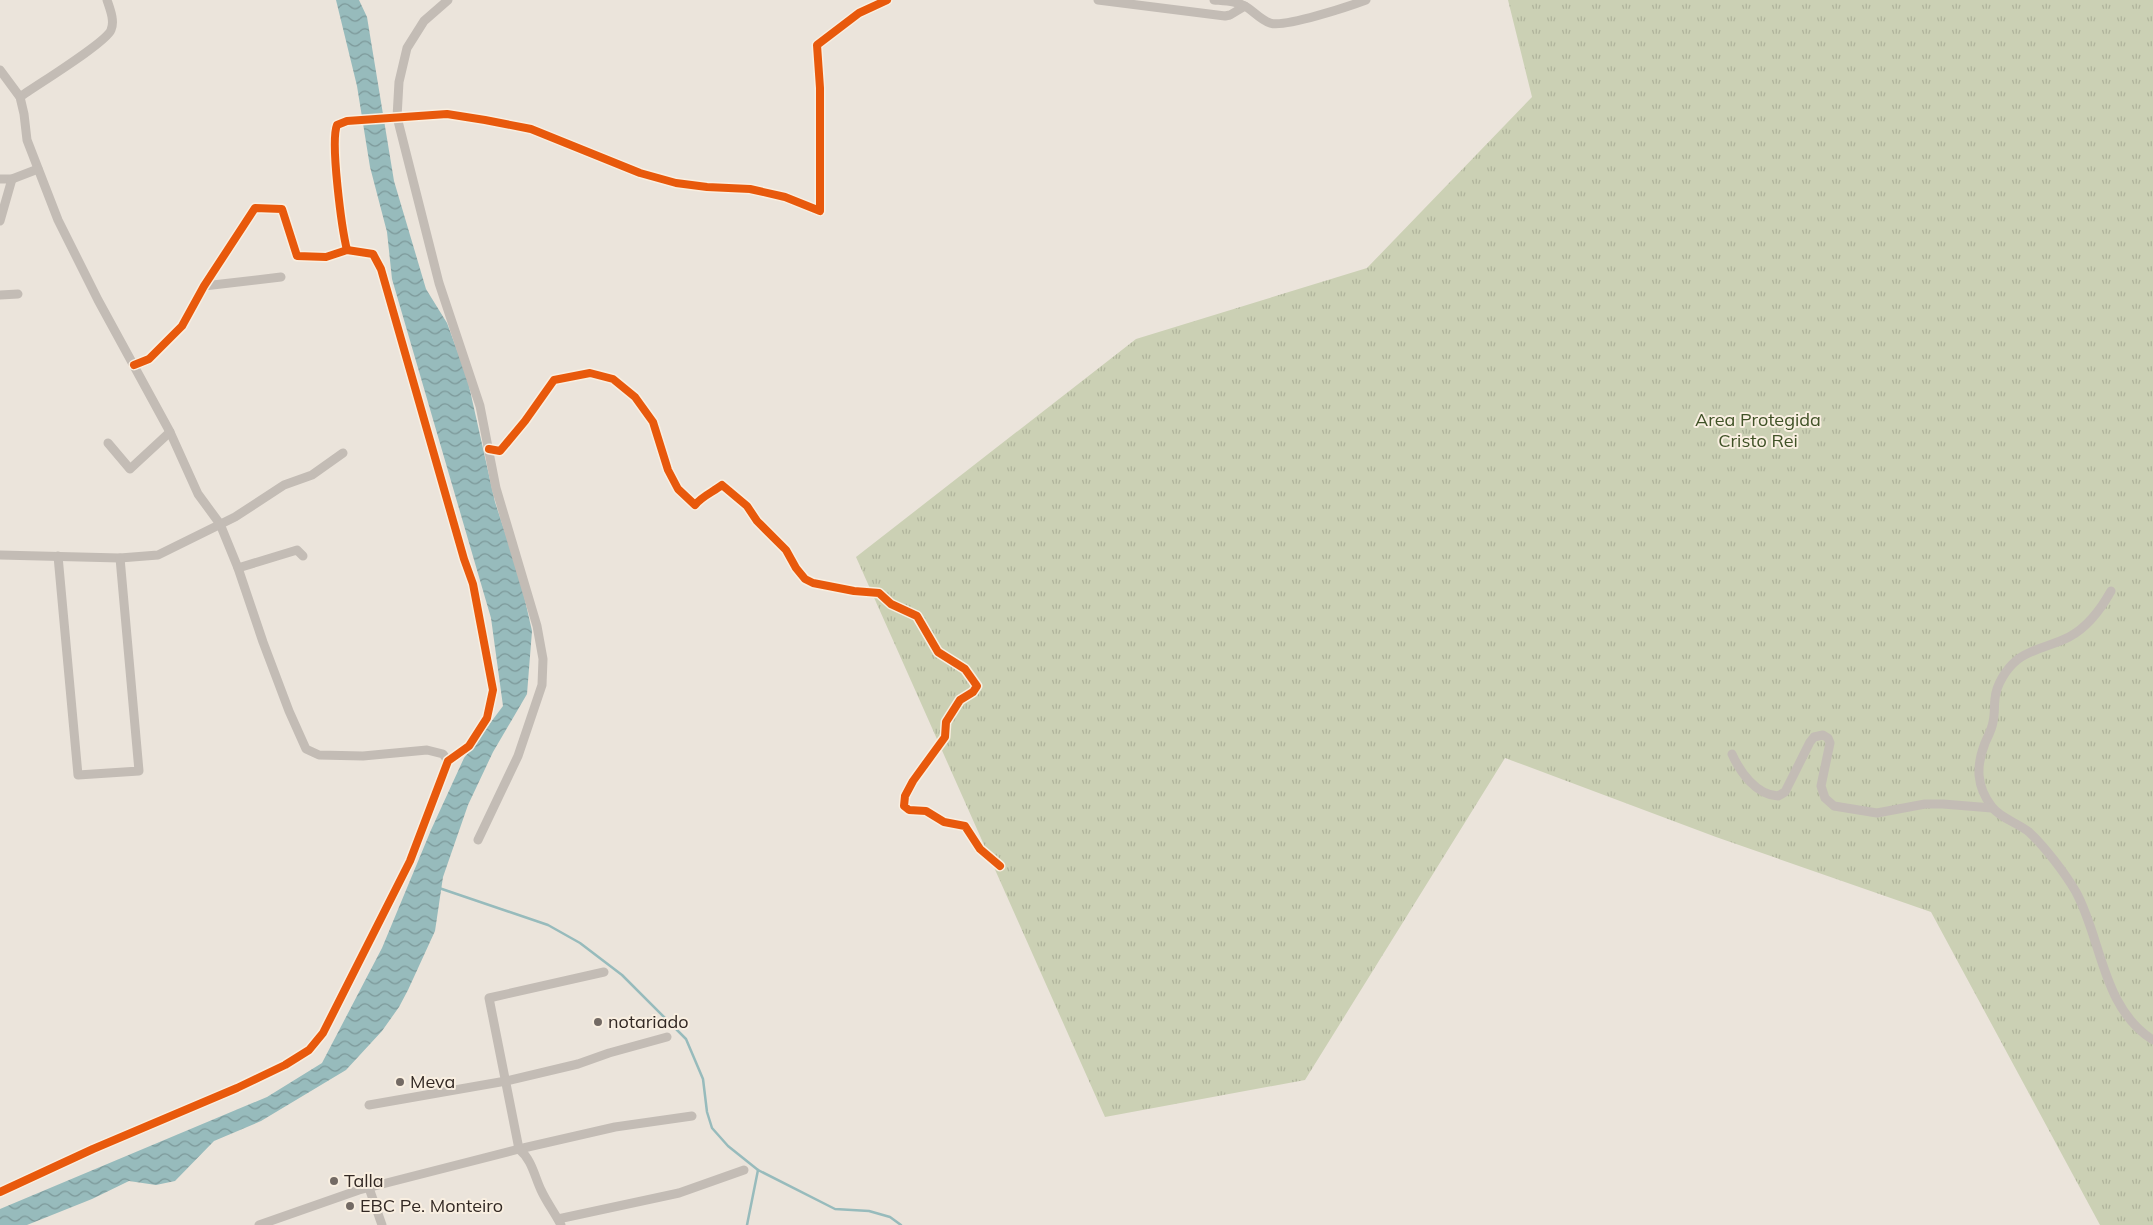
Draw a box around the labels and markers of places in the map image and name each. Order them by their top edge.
place label: notariado [608,1010,689,1033]
marker: notariado [592,1016,604,1028]
place label: Meva [410,1070,455,1093]
marker: Meva [394,1076,406,1088]
place label: Talla [344,1169,384,1192]
marker: Talla [328,1175,340,1187]
place label: EBC Pe. Monteiro [360,1194,503,1217]
marker: EBC Pe. Monteiro [344,1200,356,1212]

